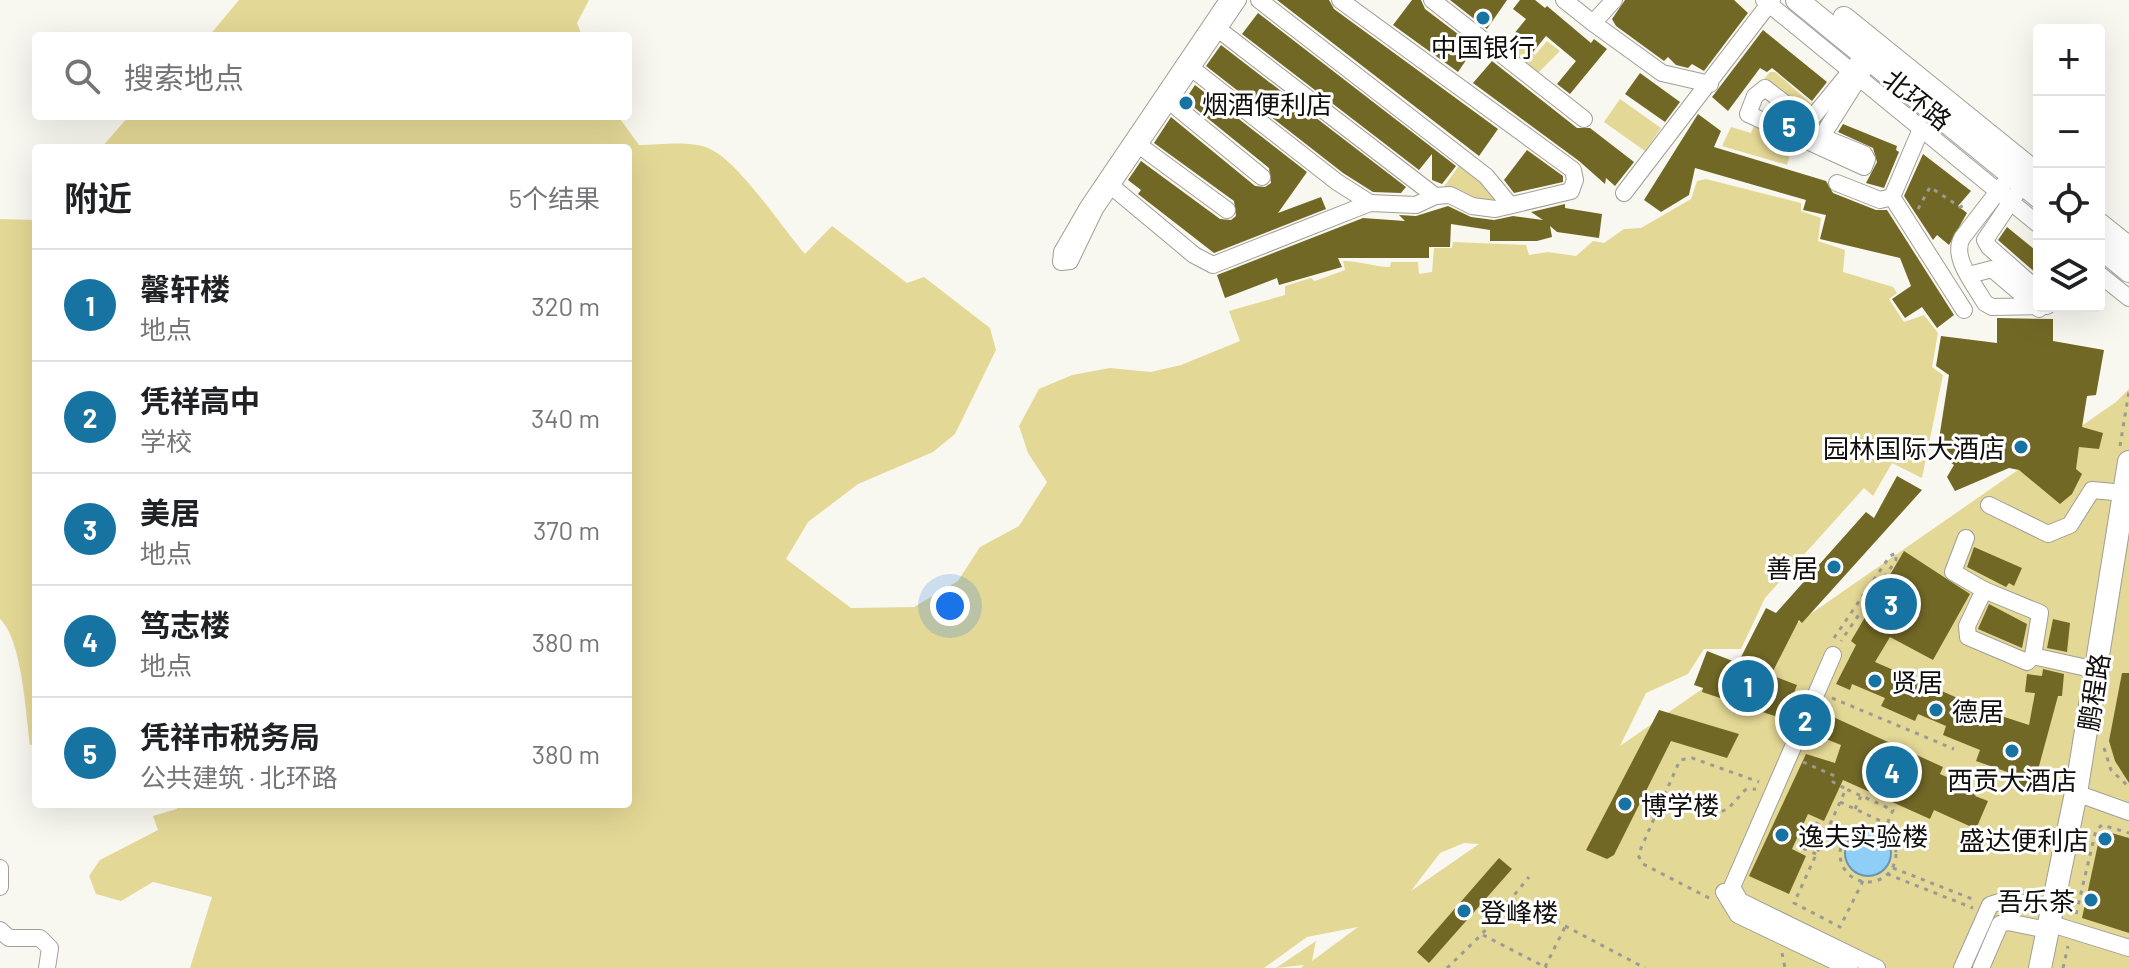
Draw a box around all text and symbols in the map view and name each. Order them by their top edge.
marker: 中国银行 [1474,9,1492,27]
map controls [2033,24,2105,312]
button: + [2033,24,2105,96]
place label: 中国银行 [1431,31,1535,62]
search box [32,32,632,120]
icon: search [60,54,104,98]
text: 搜索地点 [124,59,244,95]
street label: 北环路 [1878,62,1958,136]
place label: 烟酒便利店 [1202,88,1332,119]
marker: 烟酒便利店 [1177,94,1195,112]
pin: 5 [1763,96,1815,156]
button: − [2033,96,2105,168]
button: locate [2033,168,2105,240]
text: 附近 [64,177,132,218]
text: 5个结果 [509,182,600,213]
button: layers [2033,240,2105,312]
text: 馨轩楼 [140,270,230,306]
text: 1 [85,290,95,321]
text: 320 m [531,290,600,321]
text: 地点 [140,313,192,344]
text: 凭祥高中 [140,382,260,418]
text: 2 [83,402,97,433]
text: 340 m [531,402,600,433]
text: 学校 [140,425,192,456]
place label: 园林国际大酒店 [1823,432,2005,463]
marker: 园林国际大酒店 [2012,438,2030,456]
text: 美居 [140,494,200,530]
text: 3 [83,514,97,545]
text: 370 m [533,514,600,545]
text: 地点 [140,537,192,568]
place label: 善居 [1766,552,1818,583]
marker: 善居 [1825,558,1843,576]
pin: 3 [1865,574,1917,634]
your location [930,586,970,626]
text: 笃志楼 [140,606,230,642]
text: 4 [82,626,98,657]
text: 380 m [532,626,600,657]
text: 地点 [140,649,192,680]
street label: 鹏程路 [2072,651,2114,733]
pin: 1 [1722,656,1774,716]
place label: 贤居 [1891,666,1943,697]
marker: 贤居 [1866,672,1884,690]
pin: 2 [1779,690,1831,750]
place label: 德居 [1952,695,2004,726]
marker: 德居 [1927,701,1945,719]
text: 凭祥市税务局 [140,718,320,754]
text: 5 [83,738,97,769]
text: 380 m [532,738,600,769]
pin: 4 [1866,742,1918,802]
marker: 西贡大酒店 [2003,742,2021,760]
text: 公共建筑 · 北环路 [140,761,338,792]
place label: 西贡大酒店 [1947,764,2077,795]
place label: 博学楼 [1641,789,1719,820]
marker: 博学楼 [1616,795,1634,813]
place label: 逸夫实验楼 [1798,820,1928,851]
place label: 盛达便利店 [1959,824,2089,855]
marker: 逸夫实验楼 [1773,826,1791,844]
marker: 盛达便利店 [2096,830,2114,848]
place label: 吾乐茶 [1997,885,2075,916]
marker: 吾乐茶 [2082,891,2100,909]
place label: 登峰楼 [1480,896,1558,927]
marker: 登峰楼 [1455,902,1473,920]

